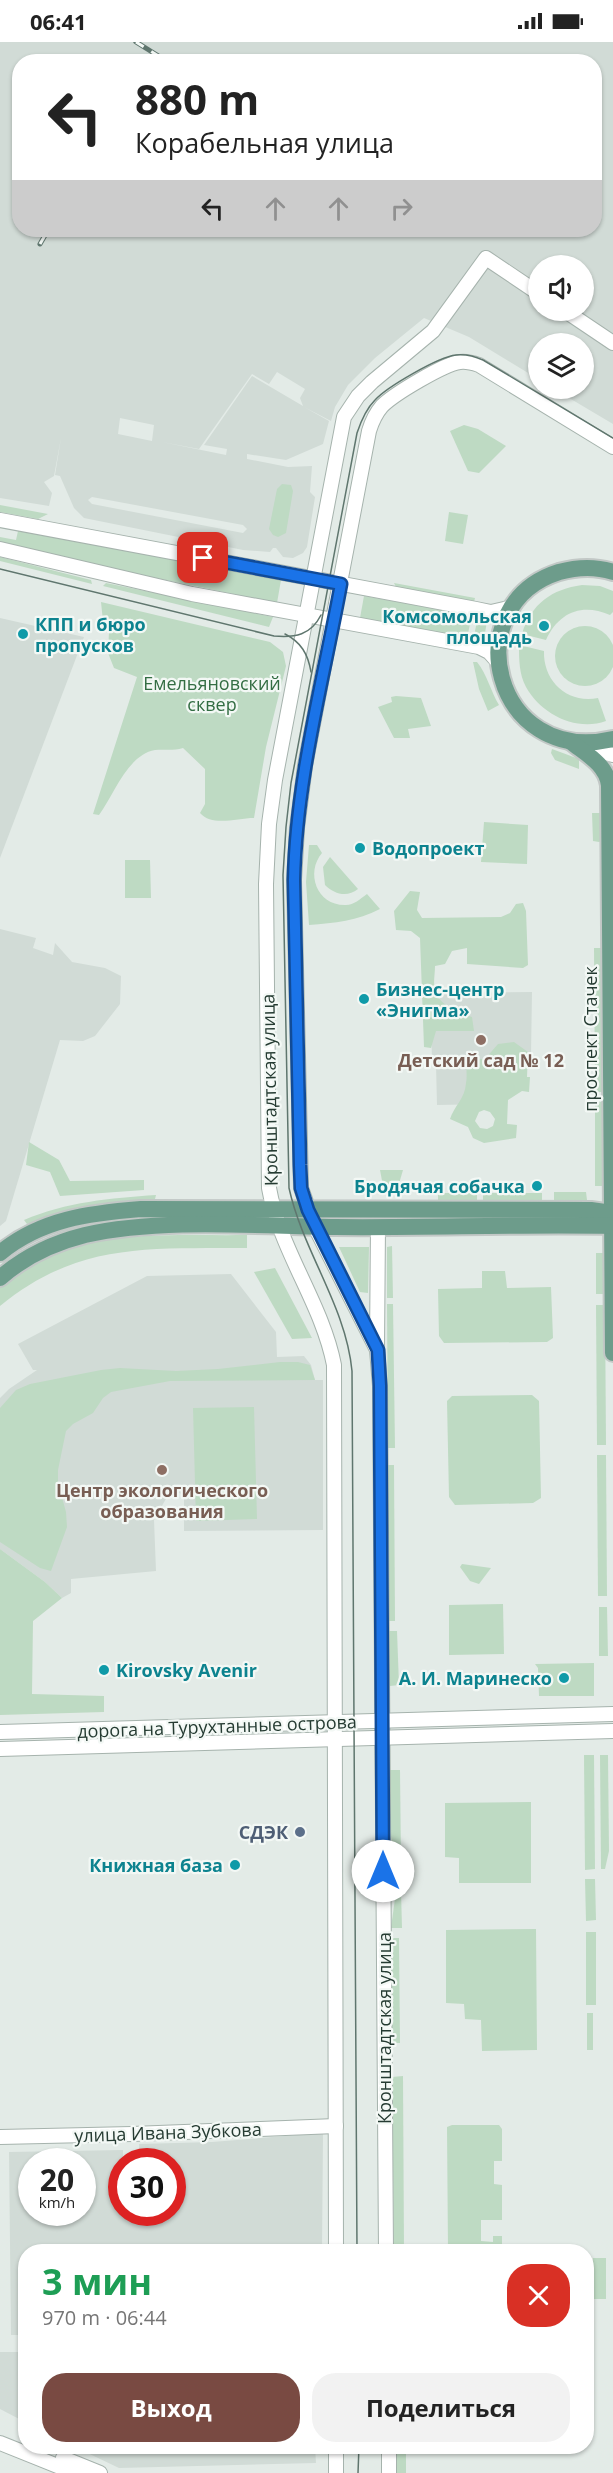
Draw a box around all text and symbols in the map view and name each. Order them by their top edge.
text: 06:41 [30,6,87,36]
text: 880 m [135,70,259,127]
icon: left [36,78,114,156]
text: Корабельная улица [135,124,394,161]
icon: left [196,192,229,225]
icon: ahead [259,192,292,225]
icon: ahead [322,192,355,225]
icon: right [385,192,418,225]
map controls [528,255,594,399]
button: sound [528,255,594,321]
button: layers [528,333,594,399]
pin [177,532,228,583]
icon: arrive [186,541,219,574]
place label: Комсомольская площадь [382,604,532,649]
place label: КПП и бюро пропусков [35,612,146,657]
marker: Комсомольская площадь [537,619,551,633]
marker: КПП и бюро пропусков [16,627,30,641]
park label: Емельяновский сквер [143,671,281,716]
place label: Водопроект [372,836,484,860]
marker: Водопроект [353,841,367,855]
street label: проспект Стачек [578,966,602,1112]
place label: Бизнес-центр «Энигма» [376,977,504,1022]
marker: Бизнес-центр «Энигма» [357,992,371,1006]
street label: Кронштадтская улица [255,994,283,1186]
marker: Детский сад № 12 [474,1033,488,1047]
place label: Детский сад № 12 [398,1048,564,1072]
place label: Бродячая собачка [354,1174,525,1198]
marker: Бродячая собачка [530,1179,544,1193]
marker: Центр экологического образования [155,1463,169,1477]
place label: Центр экологического образования [56,1478,268,1523]
place label: Kirovsky Avenir [116,1658,257,1682]
marker: Kirovsky Avenir [97,1663,111,1677]
place label: А. И. Маринеско [399,1666,552,1690]
marker: А. И. Маринеско [557,1671,571,1685]
street label: дорога на Турухтанные острова [77,1709,357,1743]
place label: СДЭК [239,1820,289,1844]
marker: СДЭК [293,1825,307,1839]
position arrow [351,1839,415,1903]
place label: Книжная база [89,1853,223,1877]
marker: Книжная база [228,1858,242,1872]
street label: Кронштадтская улица [372,1932,396,2124]
street label: улица Ивана Зубкова [74,2117,262,2147]
speed limit sign: 30 [108,2148,186,2226]
text: 20 [40,2159,74,2200]
text: km/h [39,2192,75,2212]
text: 3 мин [42,2257,152,2306]
button: close [507,2264,570,2327]
text: 970 m · 06:44 [42,2304,167,2331]
button: Выход [42,2373,300,2442]
button: Поделиться [312,2373,570,2442]

